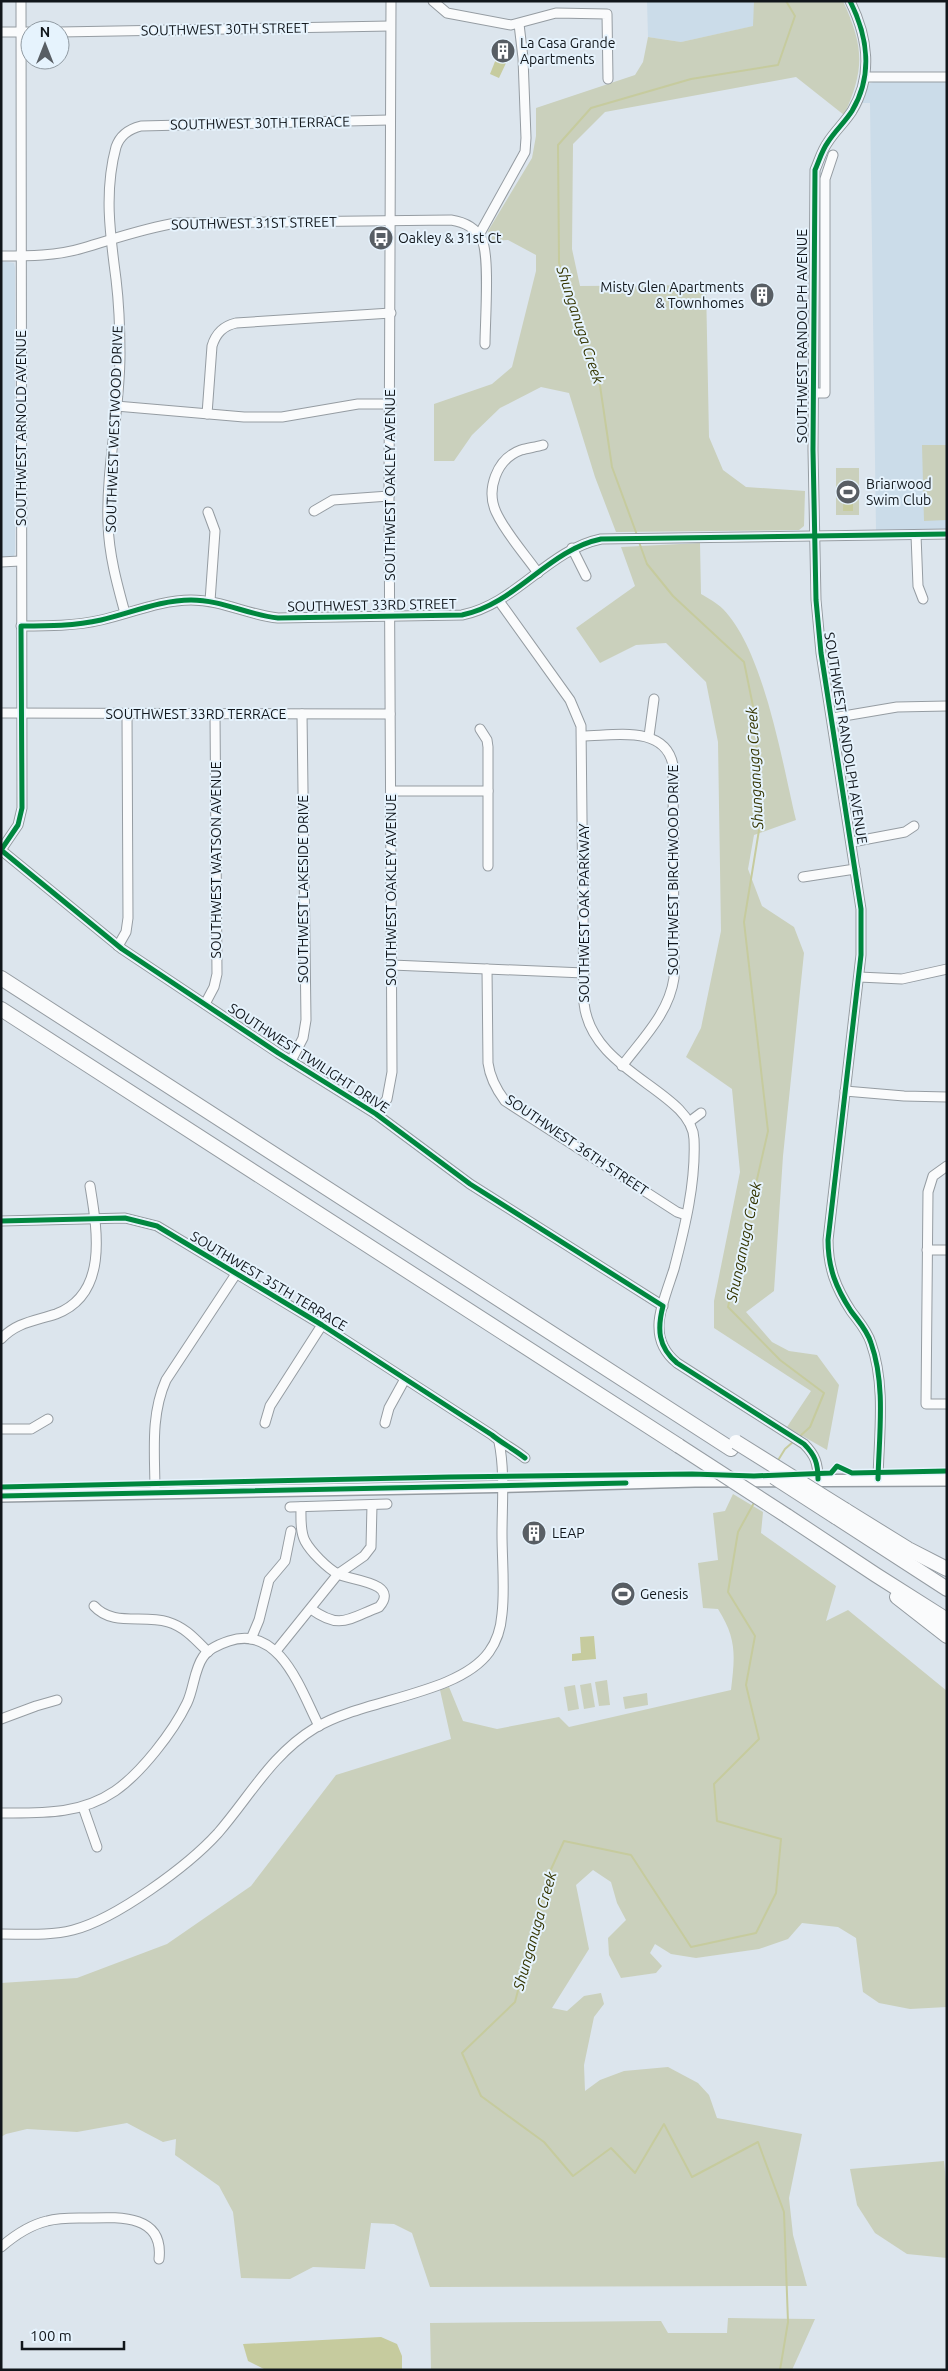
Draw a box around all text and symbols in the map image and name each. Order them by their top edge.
north arrow [20,20,70,70]
street label: SOUTHWEST 30TH STREET [141,20,309,38]
text: N [40,24,50,40]
place label: La Casa Grande Apartments [520,35,616,67]
building icon: La Casa Grande Apartments [490,38,516,64]
street label: SOUTHWEST 30TH TERRACE [170,113,350,133]
street label: SOUTHWEST 31ST STREET [171,214,337,232]
bus stop icon: Oakley & 31st Ct [368,225,394,251]
street label: SOUTHWEST RANDOLPH AVENUE [794,229,810,443]
place label: Oakley & 31st Ct [398,230,502,246]
water label: Shunganuga Creek [553,263,608,386]
place label: Misty Glen Apartments & Townhomes [600,279,744,311]
building icon: Misty Glen Apartments & Townhomes [749,282,775,308]
street label: SOUTHWEST WESTWOOD DRIVE [102,325,126,533]
street label: SOUTHWEST ARNOLD AVENUE [13,330,29,526]
street label: SOUTHWEST OAKLEY AVENUE [382,389,398,581]
place label: Briarwood Swim Club [866,476,932,508]
sports icon: Briarwood Swim Club [835,479,861,505]
street label: SOUTHWEST 33RD STREET [287,596,457,614]
street label: SOUTHWEST RANDOLPH AVENUE [821,631,871,845]
street label: SOUTHWEST 33RD TERRACE [106,706,287,722]
water label: Shunganuga Creek [743,706,766,831]
street label: SOUTHWEST WATSON AVENUE [208,761,224,959]
street label: SOUTHWEST BIRCHWOOD DRIVE [665,765,681,975]
street label: SOUTHWEST OAKLEY AVENUE [383,794,399,986]
street label: SOUTHWEST LAKESIDE DRIVE [295,795,311,983]
street label: SOUTHWEST OAK PARKWAY [576,823,592,1003]
street label: SOUTHWEST TWILIGHT DRIVE [226,1000,393,1116]
street label: SOUTHWEST 36TH STREET [503,1091,651,1199]
water label: Shunganuga Creek [722,1180,765,1305]
street label: SOUTHWEST 35TH TERRACE [188,1228,350,1334]
building icon: LEAP [521,1520,547,1546]
place label: LEAP [552,1525,585,1541]
sports icon: Genesis [610,1581,636,1607]
place label: Genesis [640,1586,688,1602]
water label: Shunganuga Creek [509,1869,560,1993]
scale bar [22,2318,125,2350]
text: 100 m [30,2327,72,2344]

